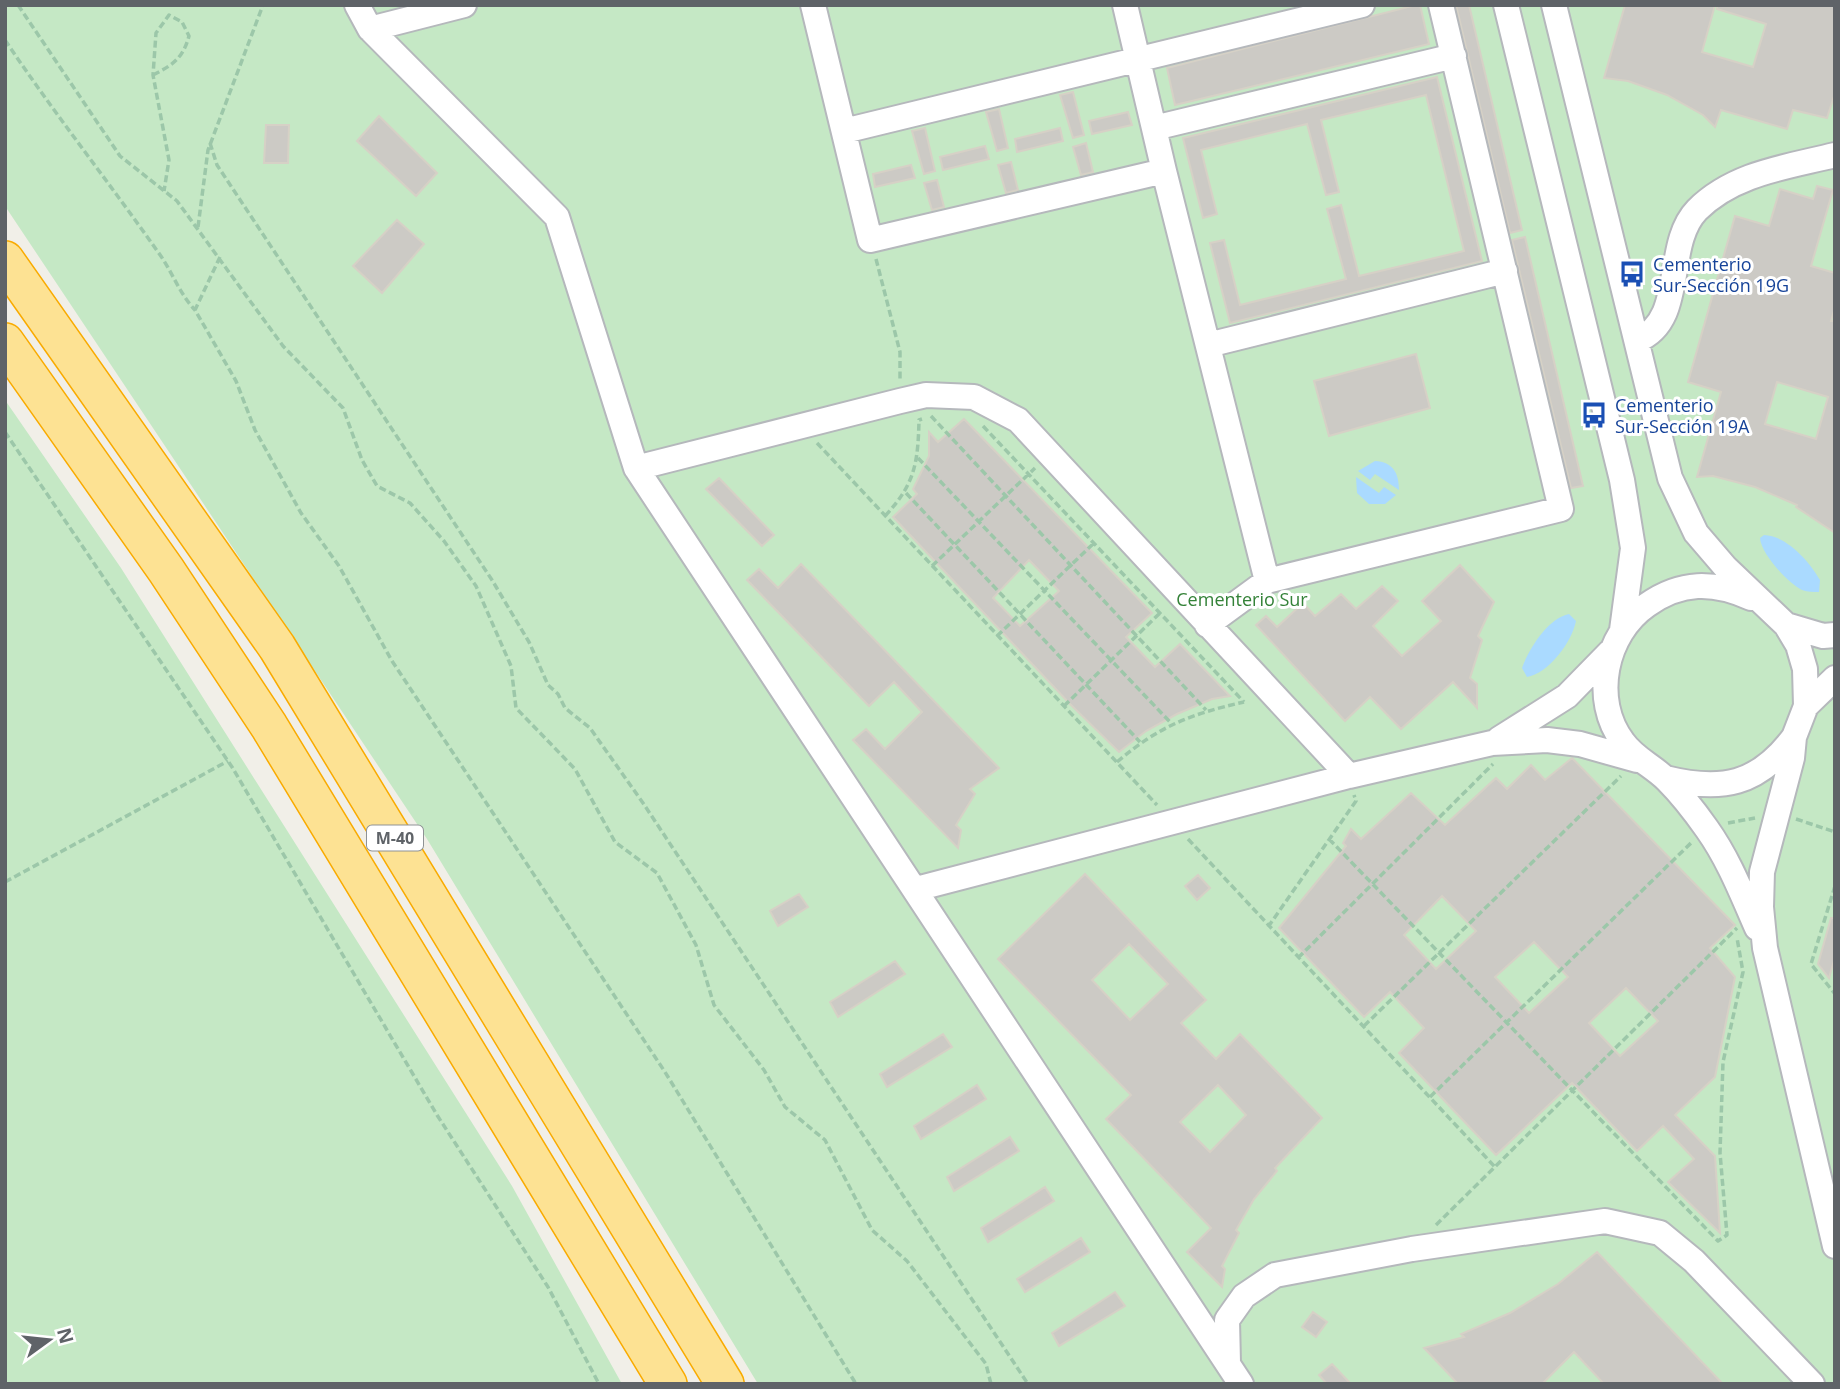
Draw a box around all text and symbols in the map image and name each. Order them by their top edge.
place label: Cementerio Sur-Sección 19G [1653,252,1789,297]
bus stop icon: Cementerio Sur-Sección 19G [1617,259,1647,289]
place label: Cementerio Sur-Sección 19A [1615,393,1750,438]
bus stop icon: Cementerio Sur-Sección 19A [1579,400,1609,430]
park label: Cementerio Sur [1176,587,1308,611]
road number: M-40 [367,825,423,850]
north arrow [14,1305,84,1375]
text: N [51,1325,80,1346]

